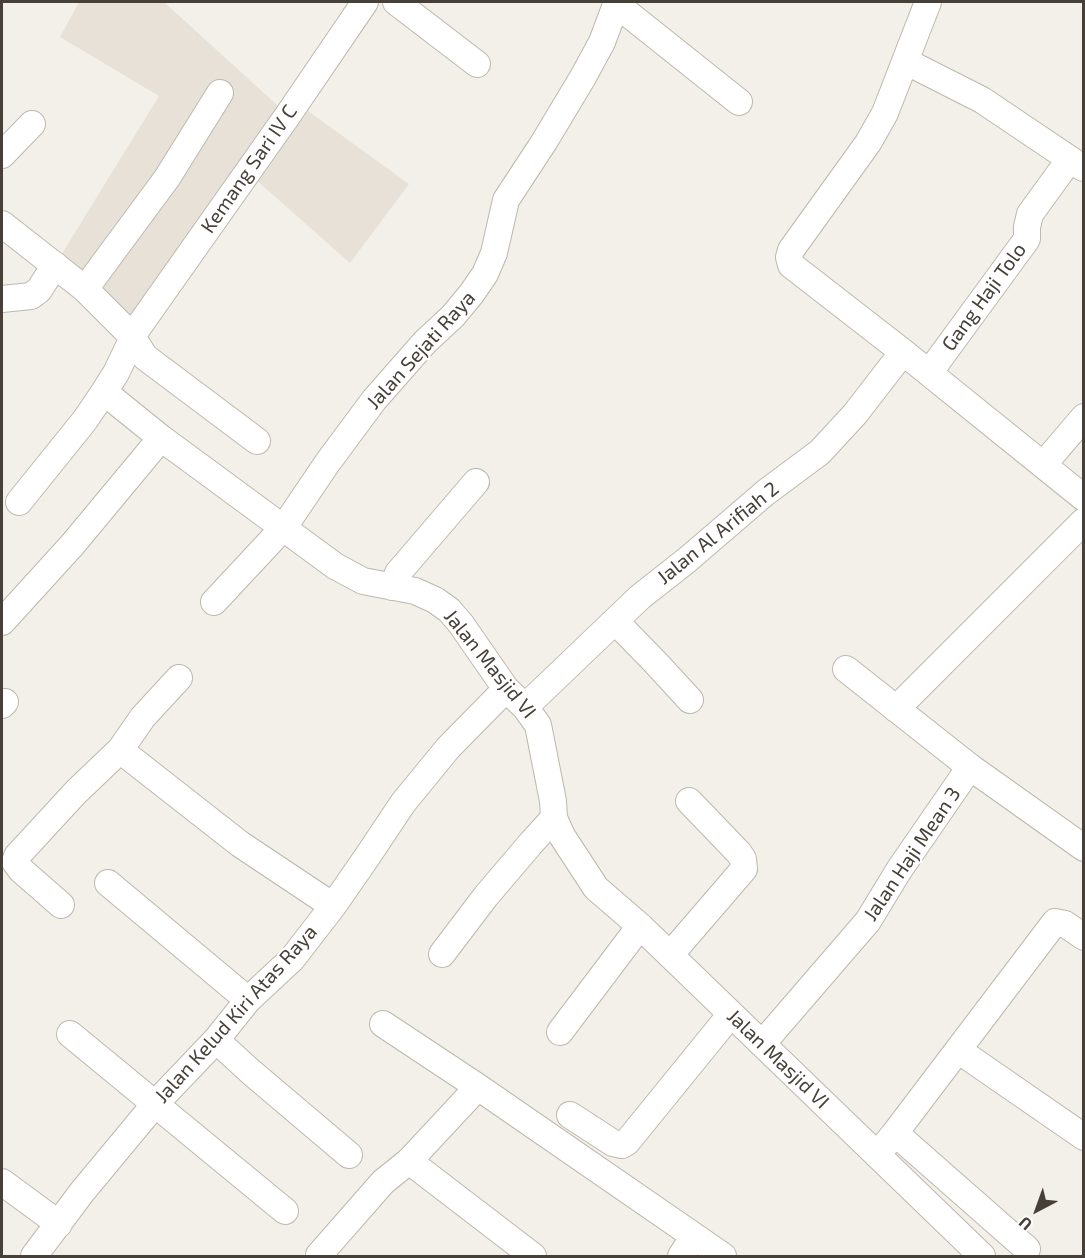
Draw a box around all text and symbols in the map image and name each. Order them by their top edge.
street label: Kemang Sari IV C [196,100,302,238]
street label: Gang Haji Tolo [937,238,1031,356]
street label: Jalan Sejati Raya [362,286,480,414]
street label: Jalan Al Arifiah 2 [652,477,784,589]
street label: Jalan Masjid VI [439,605,541,723]
street label: Jalan Haji Mean 3 [858,783,966,925]
street label: Jalan Kelud Kiri Atas Raya [150,920,322,1108]
street label: Jalan Masjid VI [722,1004,834,1114]
north arrow [1007,1180,1067,1240]
text: U [1014,1213,1035,1235]

